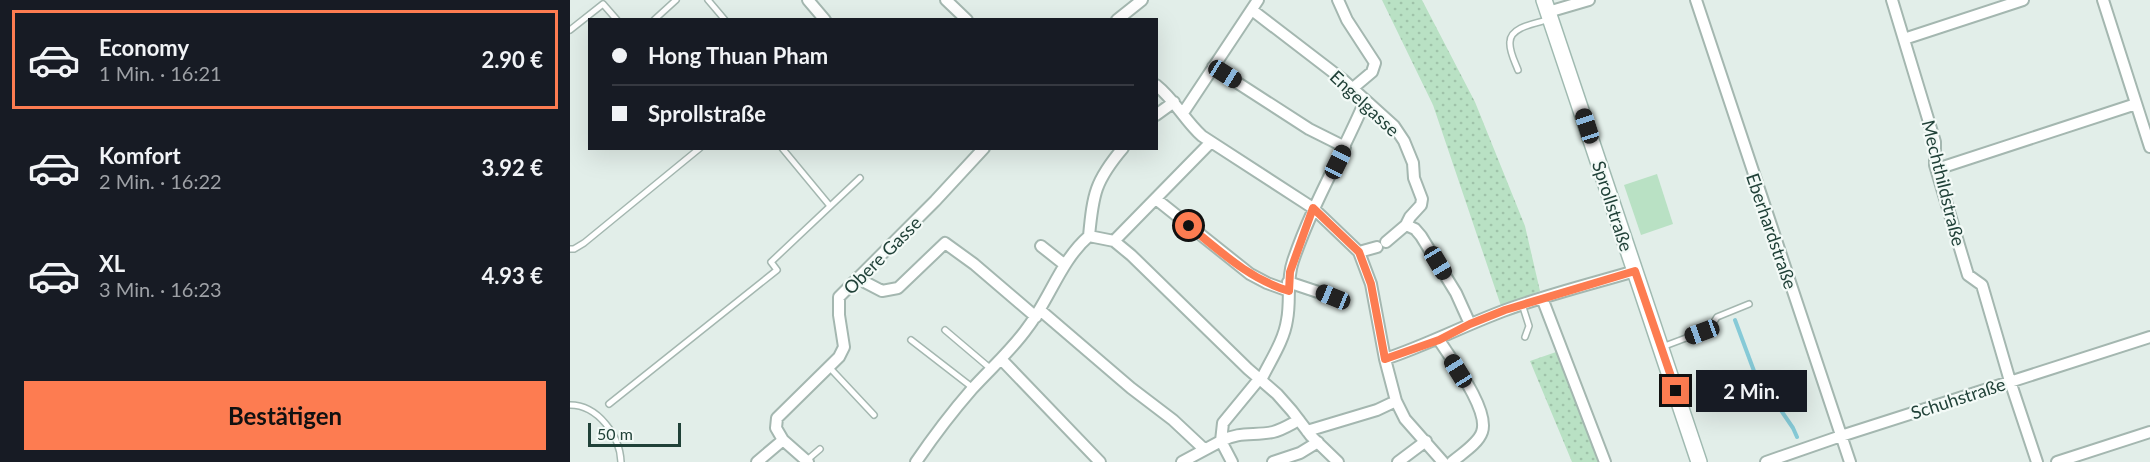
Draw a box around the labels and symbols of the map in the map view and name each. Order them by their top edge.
car [1205,57,1245,91]
street label: Engelgasse [1326,65,1404,141]
car [1573,106,1601,146]
street label: Mechthildstraße [1918,118,1970,248]
car [1322,142,1354,182]
street label: Sprollstraße [1588,158,1638,254]
street label: Eberhardstraße [1742,170,1802,292]
street label: Obere Gasse [838,211,926,299]
route start [1175,212,1202,239]
car [1421,243,1455,283]
car [1313,282,1353,312]
car [1682,317,1722,347]
car [1441,351,1475,391]
callout: 2 Min. [1697,370,1808,412]
street label: Schuhstraße [1908,372,2008,424]
route end [1662,377,1689,404]
scale bar [588,420,681,448]

